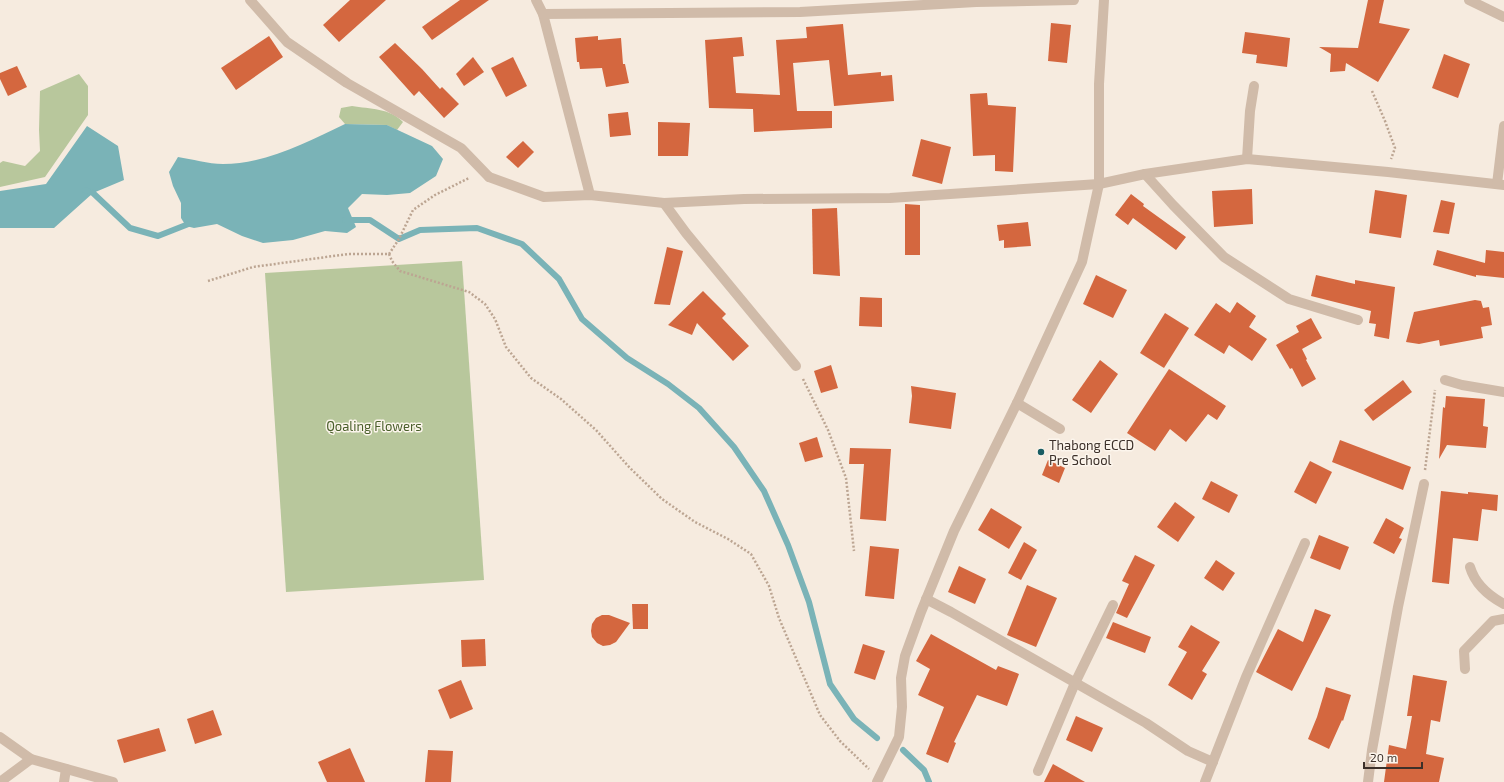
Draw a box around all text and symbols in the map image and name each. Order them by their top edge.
park label: Qoaling Flowers [326,418,422,434]
place label: Thabong ECCD Pre School [1049,437,1134,468]
marker: Thabong ECCD Pre School [1036,447,1046,457]
scale bar [1364,744,1422,770]
text: 20 m [1370,750,1397,764]

